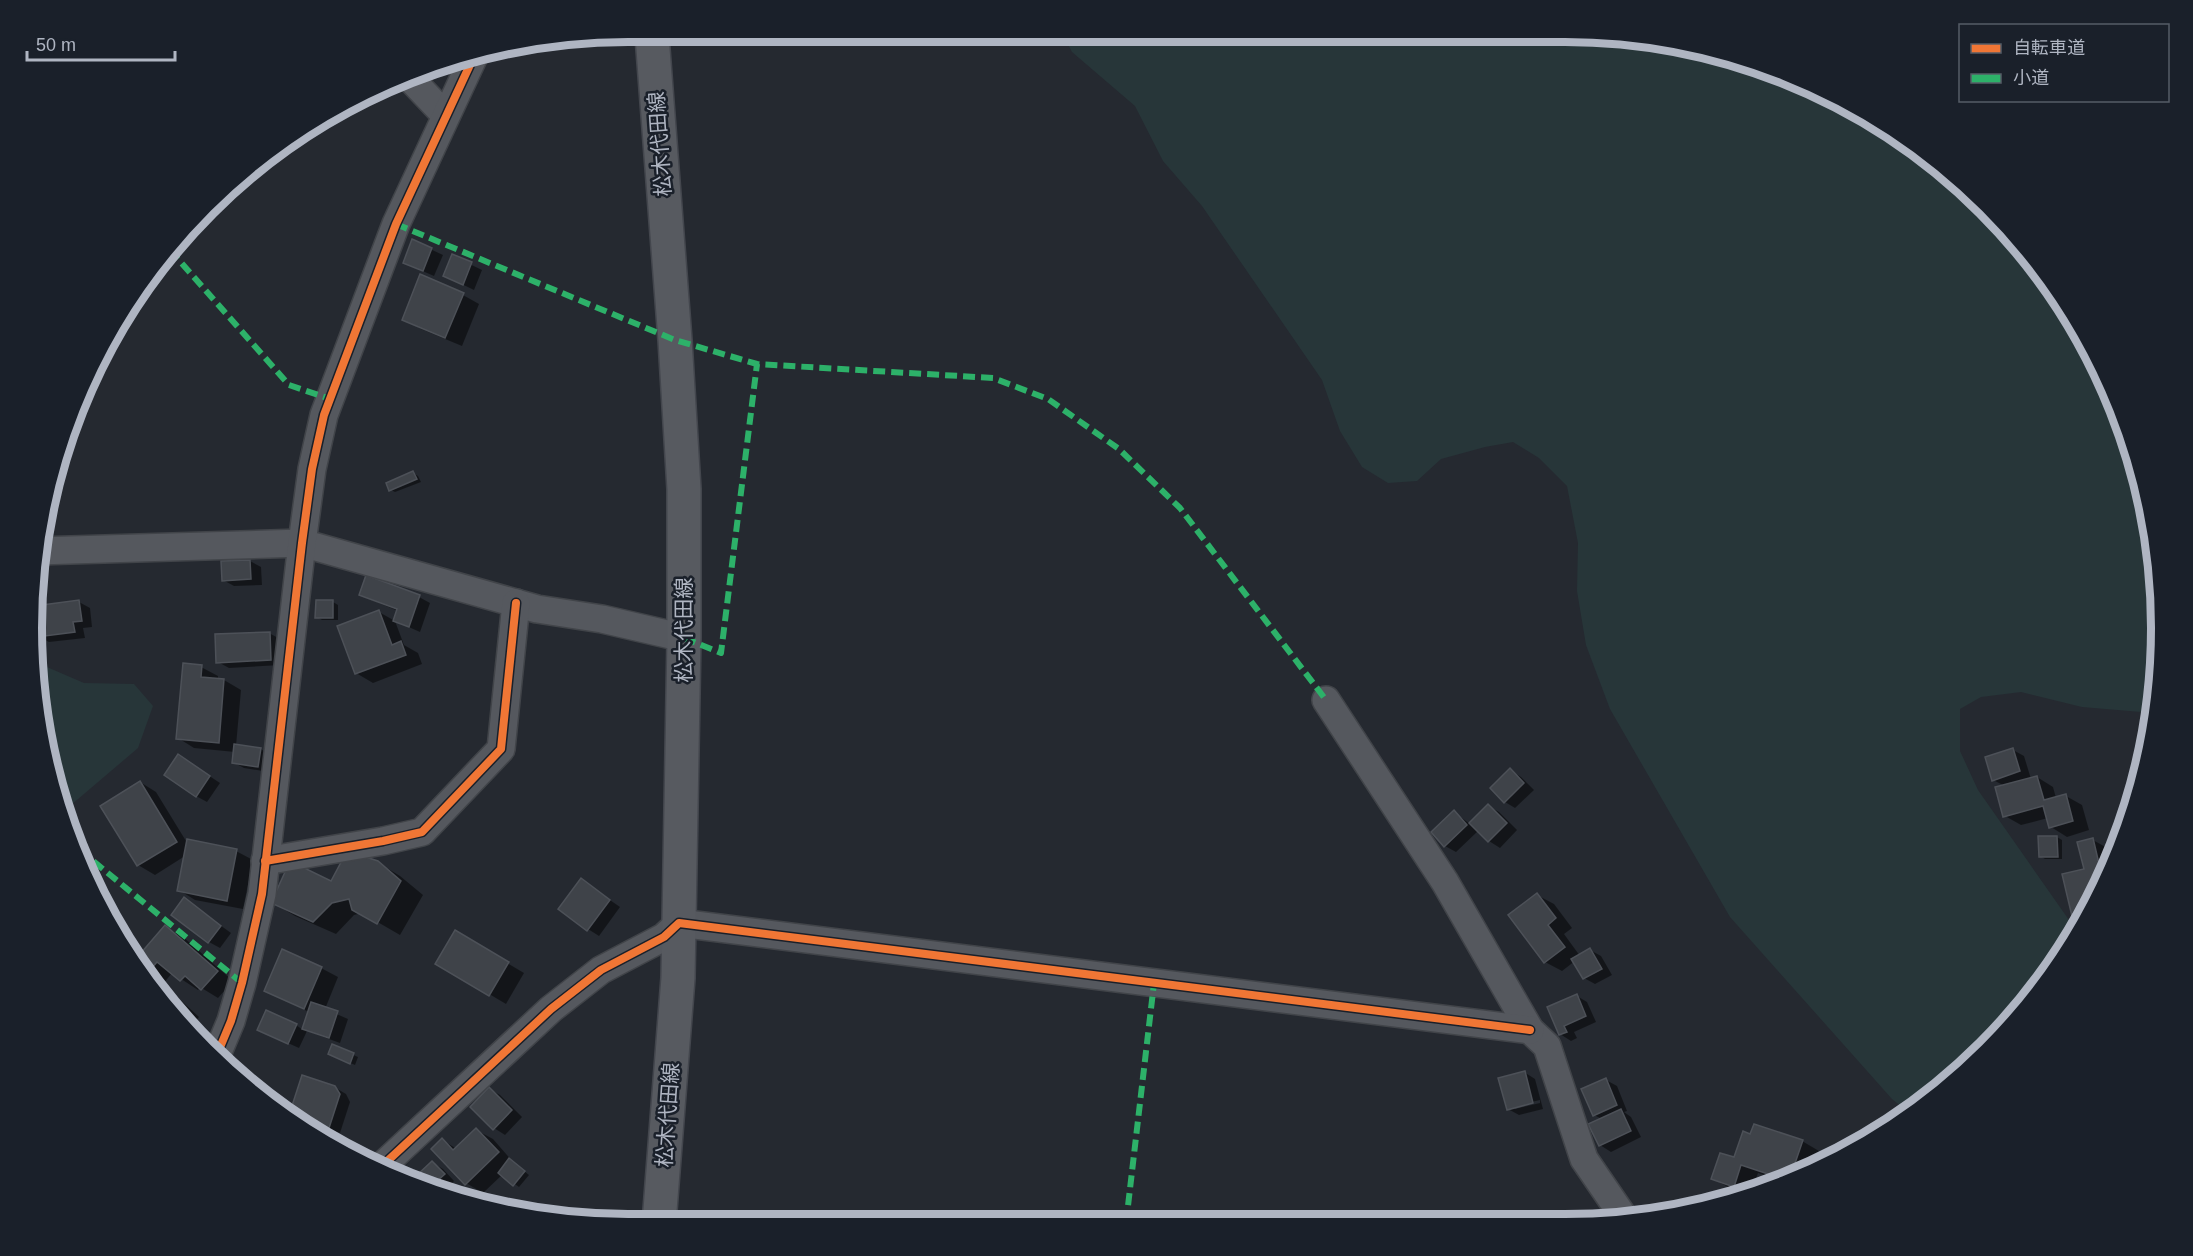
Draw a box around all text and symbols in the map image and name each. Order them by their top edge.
scale bar [27,24,176,62]
legend [1959,24,2169,102]
text: 50 m [36,35,76,55]
text: 自転車道 [2013,38,2085,58]
text: 小道 [2013,68,2049,88]
street label: 松木代田線 [644,91,675,197]
street label: 松木代田線 [672,578,695,683]
street label: 松木代田線 [652,1062,683,1168]

